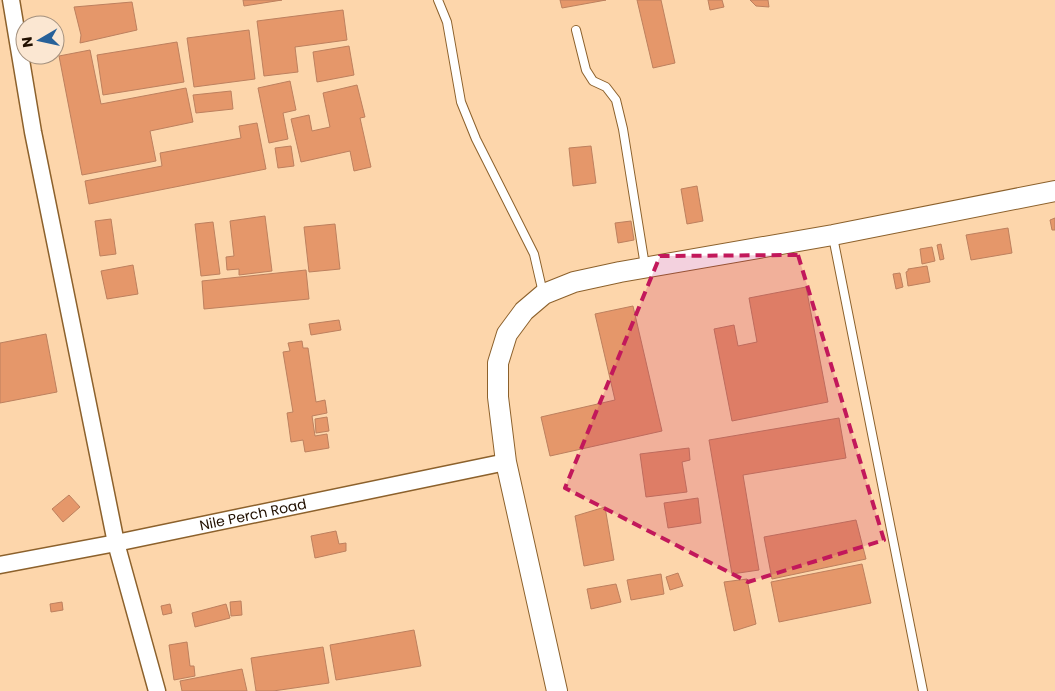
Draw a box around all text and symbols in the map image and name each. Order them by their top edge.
north arrow [15,15,65,65]
text: N [16,35,38,49]
street label: Nile Perch Road [198,494,308,535]

